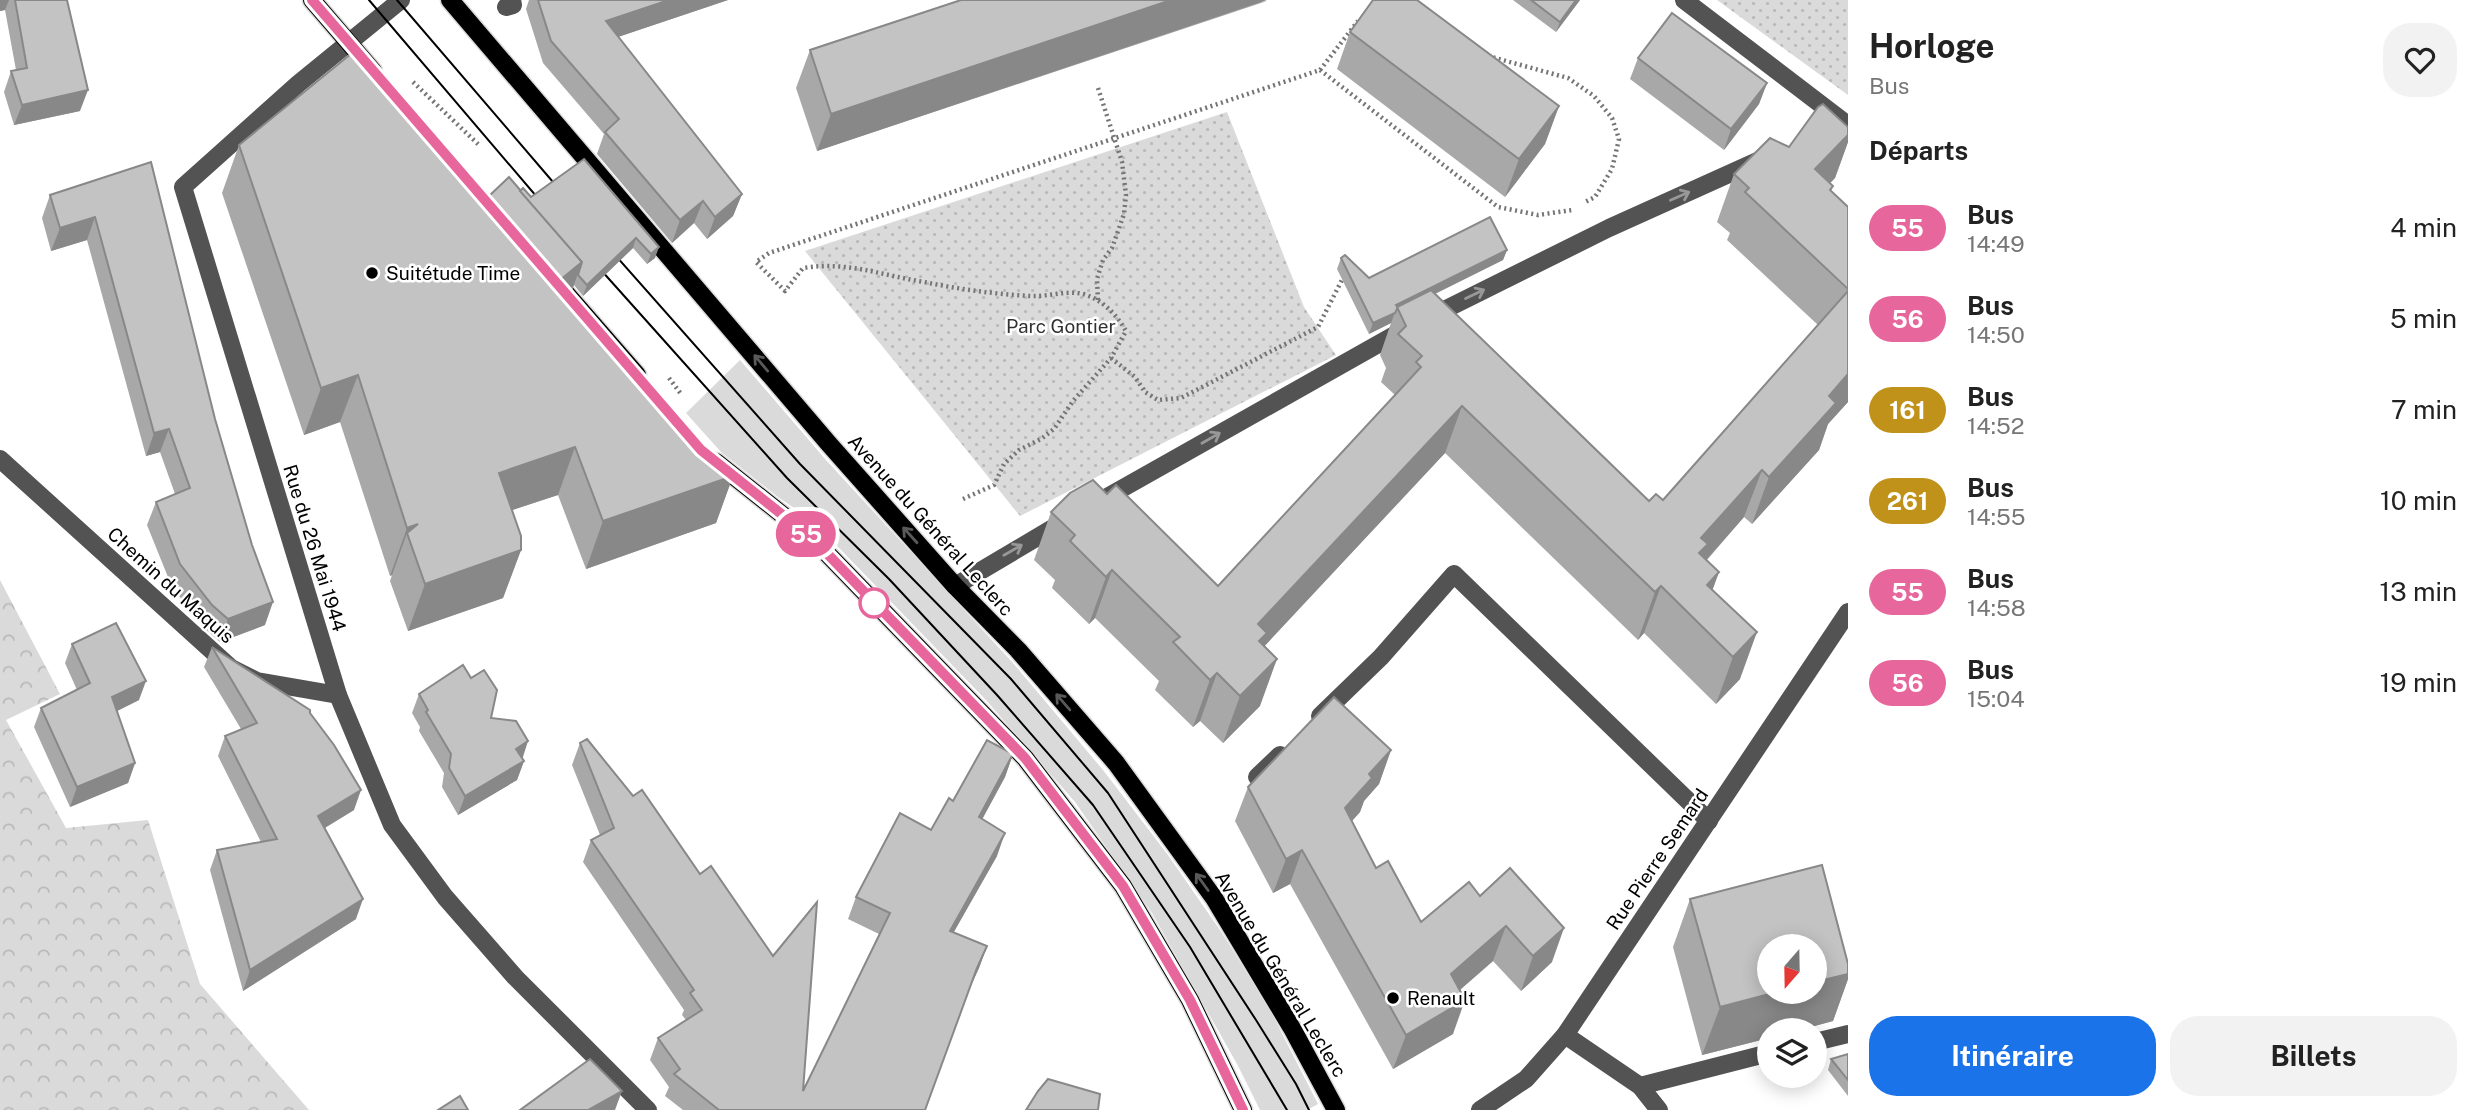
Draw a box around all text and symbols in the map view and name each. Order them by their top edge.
button: heart [2383,23,2457,97]
text: Horloge [1869,27,1995,65]
text: Bus [1869,72,1909,99]
text: Départs [1869,135,1968,166]
one-way arrow [1669,189,1691,202]
text: Bus [1967,199,2014,230]
text: 4 min [2390,212,2457,243]
text: 55 [1891,214,1924,242]
text: 14:49 [1967,230,2025,257]
place label: Suitétude Time [386,262,520,284]
marker: Suitétude Time [364,265,380,281]
one-way arrow [1464,287,1485,301]
text: Bus [1967,290,2014,321]
text: 5 min [2390,303,2457,334]
text: 56 [1891,305,1924,333]
park label: Parc Gontier [1006,315,1116,337]
text: 14:50 [1967,321,2025,348]
one-way arrow [753,354,769,372]
text: Bus [1967,381,2014,412]
text: 7 min [2391,394,2457,425]
text: 161 [1889,396,1926,424]
text: 14:52 [1967,412,2024,439]
street label: Avenue du Général Leclerc [844,430,1018,620]
one-way arrow [1200,431,1220,445]
street label: Rue du 26 Mai 1944 [279,462,351,634]
text: Bus [1967,472,2014,503]
text: 10 min [2380,485,2457,516]
text: 261 [1887,487,1928,515]
text: 14:55 [1967,503,2025,530]
line badge: 55 [774,511,838,557]
text: 55 [790,520,822,548]
street label: Chemin du Maquis [103,522,239,648]
one-way arrow [902,526,918,544]
one-way arrow [1002,543,1023,556]
text: Bus [1967,563,2014,594]
text: 13 min [2380,576,2457,607]
text: 55 [1891,578,1924,606]
unlabelled marker [859,588,889,618]
text: 14:58 [1967,594,2026,621]
text: Bus [1967,654,2014,685]
text: 19 min [2380,667,2457,698]
text: 56 [1891,669,1924,697]
text: 15:04 [1967,685,2025,712]
one-way arrow [1055,694,1071,712]
street label: Rue Pierre Semard [1602,784,1712,934]
street label: Avenue du Général Leclerc [1211,867,1351,1081]
one-way arrow [1195,873,1210,892]
north arrow [1757,934,1827,1004]
map controls [1757,934,1827,1088]
place label: Renault [1407,987,1475,1009]
marker: Renault [1385,990,1401,1006]
button: Itinéraire [1869,1016,2156,1096]
button: Billets [2170,1016,2457,1096]
button: layers [1757,1018,1827,1088]

